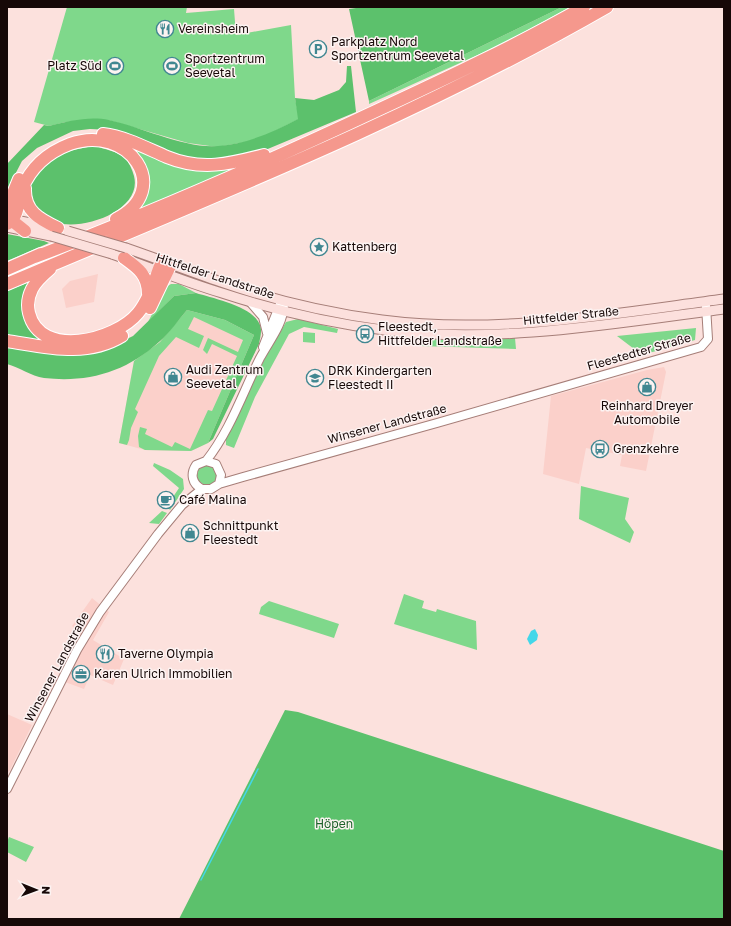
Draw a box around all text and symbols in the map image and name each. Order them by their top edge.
restaurant icon: Vereinsheim [155,19,175,39]
place label: Vereinsheim [178,21,249,36]
place label: Parkplatz Nord Sportzentrum Seevetal [331,34,464,63]
parking icon: Parkplatz Nord Sportzentrum Seevetal [308,39,328,59]
place label: Sportzentrum Seevetal [185,51,265,80]
sports icon: Platz Süd [105,56,125,76]
sports icon: Sportzentrum Seevetal [162,56,182,76]
place label: Platz Süd [47,58,102,73]
place icon: Kattenberg [309,237,329,257]
place label: Kattenberg [332,239,397,254]
street label: Hittfelder Landstraße [154,249,276,302]
street label: Hittfelder Straße [522,303,620,328]
place label: Fleestedt, Hittfelder Landstraße [378,319,502,348]
bus stop icon: Fleestedt, Hittfelder Landstraße [355,324,375,344]
street label: Fleestedter Straße [585,330,692,374]
place label: Audi Zentrum Seevetal [186,362,263,391]
place label: DRK Kindergarten Fleestedt II [328,363,432,392]
shop icon: Audi Zentrum Seevetal [163,367,183,387]
school or university icon: DRK Kindergarten Fleestedt II [305,368,325,388]
shop icon: Reinhard Dreyer Automobile [637,377,657,397]
place label: Reinhard Dreyer Automobile [601,398,694,427]
street label: Winsener Landstraße [326,400,448,447]
bus stop icon: Grenzkehre [590,439,610,459]
place label: Grenzkehre [613,441,679,456]
cafe icon: Café Malina [156,490,176,510]
place label: Café Malina [179,492,246,507]
place label: Schnittpunkt Fleestedt [203,518,279,547]
shop icon: Schnittpunkt Fleestedt [180,523,200,543]
street label: Winsener Landstraße [21,609,92,724]
restaurant icon: Taverne Olympia [95,644,115,664]
place label: Taverne Olympia [118,646,214,661]
office icon: Karen Ulrich Immobilien [71,664,91,684]
place label: Karen Ulrich Immobilien [94,666,232,681]
park label: Höpen [315,816,353,831]
north arrow [16,870,56,910]
text: N [40,886,53,894]

